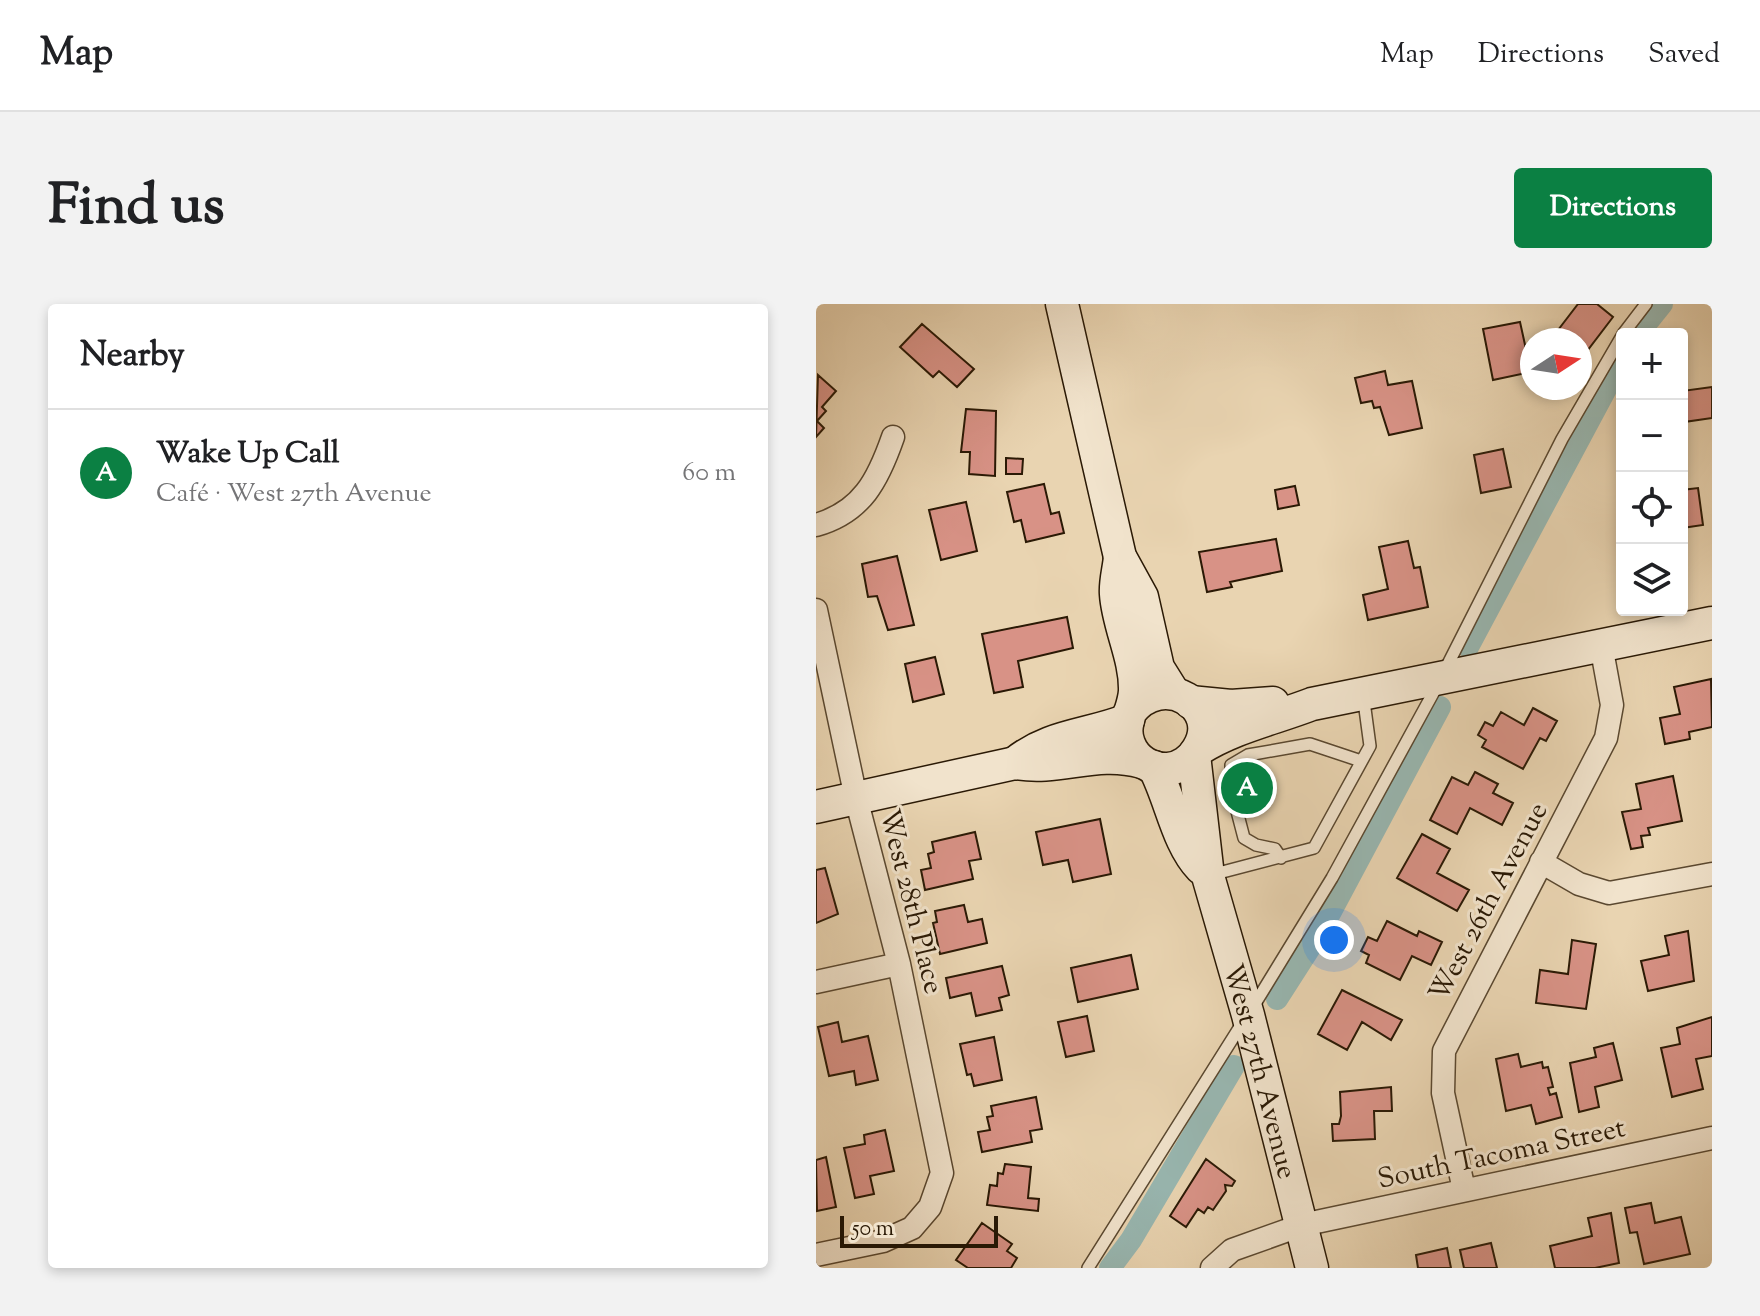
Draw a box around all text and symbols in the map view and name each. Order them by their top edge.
text: Map [40,28,113,82]
text: Map [1380,35,1434,75]
text: Directions [1478,35,1604,75]
text: Saved [1648,35,1720,75]
text: Find us [48,168,224,249]
button: Directions [1514,168,1712,248]
north arrow [1520,328,1592,400]
map controls [1616,328,1688,616]
button: + [1616,328,1688,400]
text: Nearby [80,332,185,381]
button: − [1616,400,1688,472]
text: Wake Up Call [156,433,339,476]
text: A [95,455,117,492]
text: 60 m [682,455,736,492]
button: locate [1616,472,1688,544]
text: Café · West 27th Avenue [156,476,432,513]
button: layers [1616,544,1688,616]
pin: A [1221,758,1273,818]
street label: West 26th Avenue [1420,796,1559,1009]
street label: West 28th Place [868,805,952,998]
your location [1314,920,1354,960]
street label: West 27th Avenue [1211,960,1306,1183]
street label: South Tacoma Street [1374,1109,1630,1201]
scale bar [840,1212,998,1248]
text: 50 m [852,1214,894,1246]

